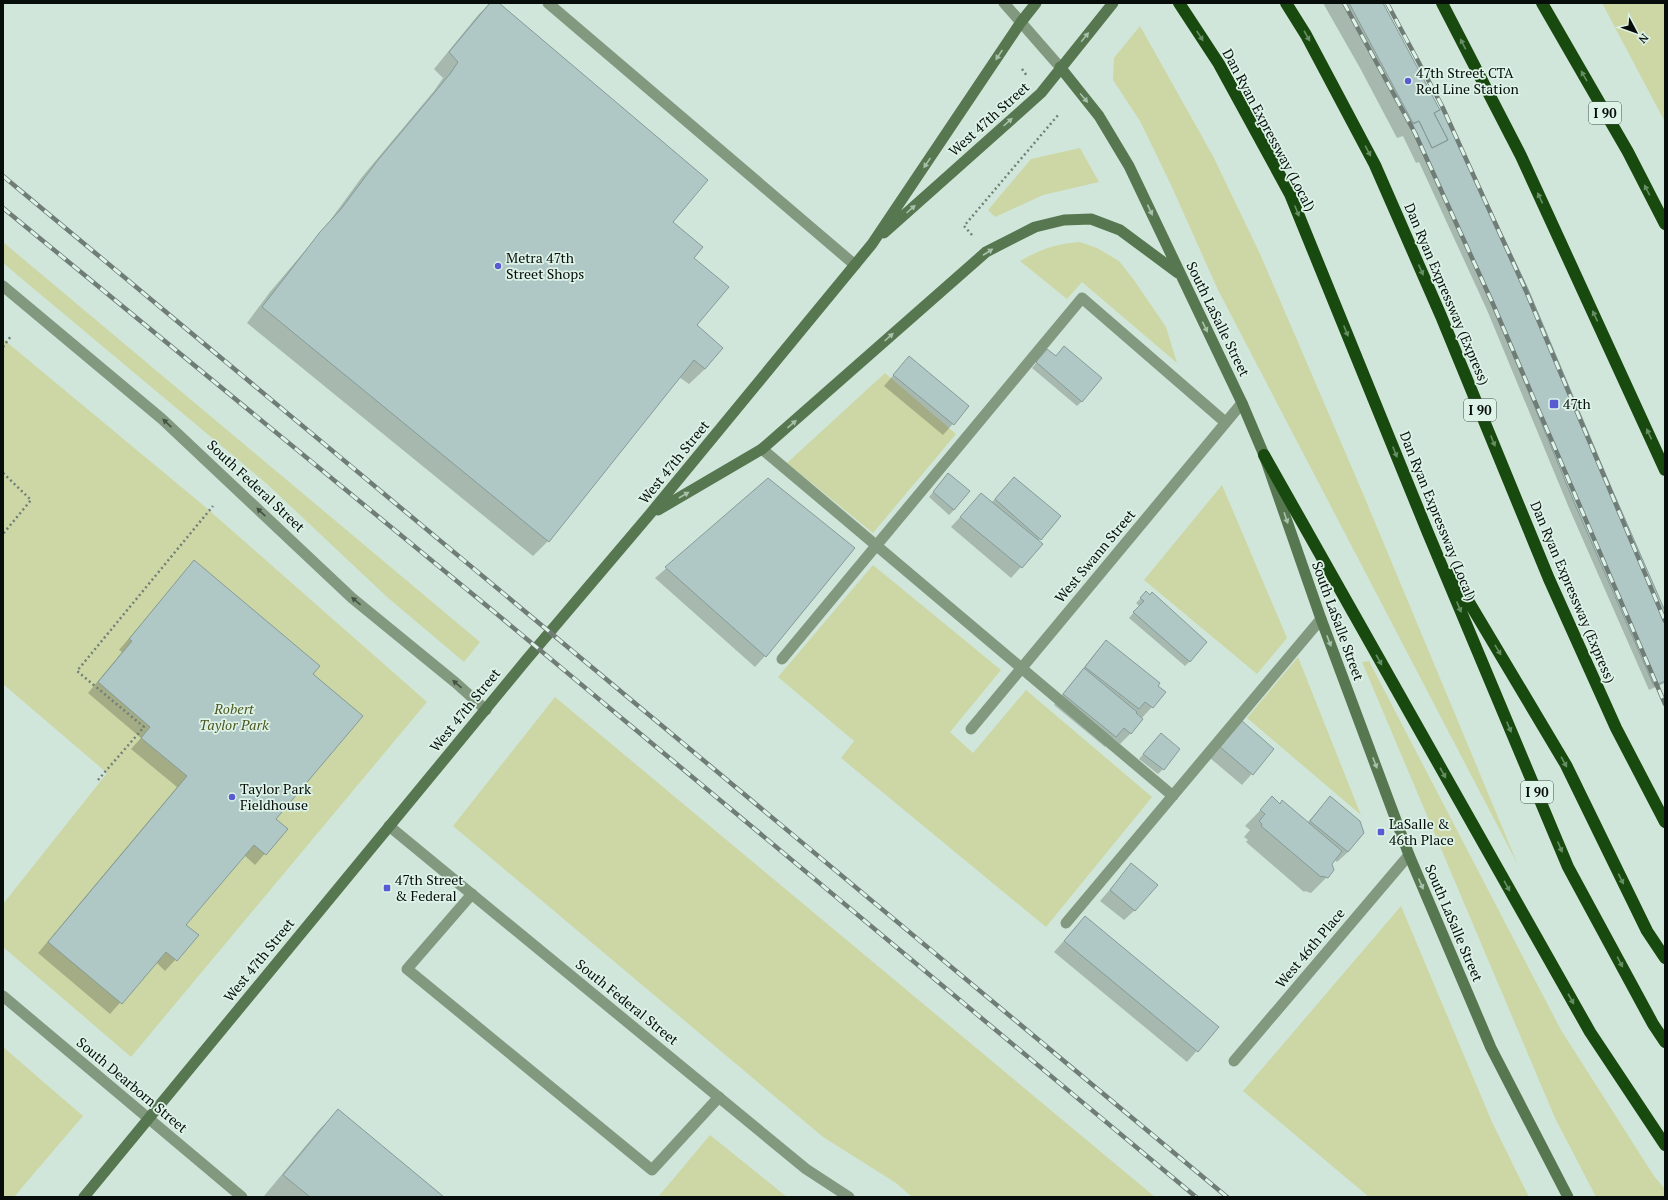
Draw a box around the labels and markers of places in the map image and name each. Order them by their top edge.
place label: 47th Street CTA Red Line Station [1416,63,1519,98]
marker: 47th Street CTA Red Line Station [1403,76,1413,86]
place label: Metra 47th Street Shops [506,248,584,283]
marker: Metra 47th Street Shops [493,261,503,271]
place label: 47th [1563,394,1591,413]
marker: 47th [1548,398,1560,410]
place label: Taylor Park Fieldhouse [240,779,312,814]
marker: Taylor Park Fieldhouse [227,792,237,802]
place label: LaSalle & 46th Place [1389,814,1454,849]
marker: LaSalle & 46th Place [1376,827,1386,837]
place label: 47th Street & Federal [395,870,464,905]
marker: 47th Street & Federal [382,883,392,893]

